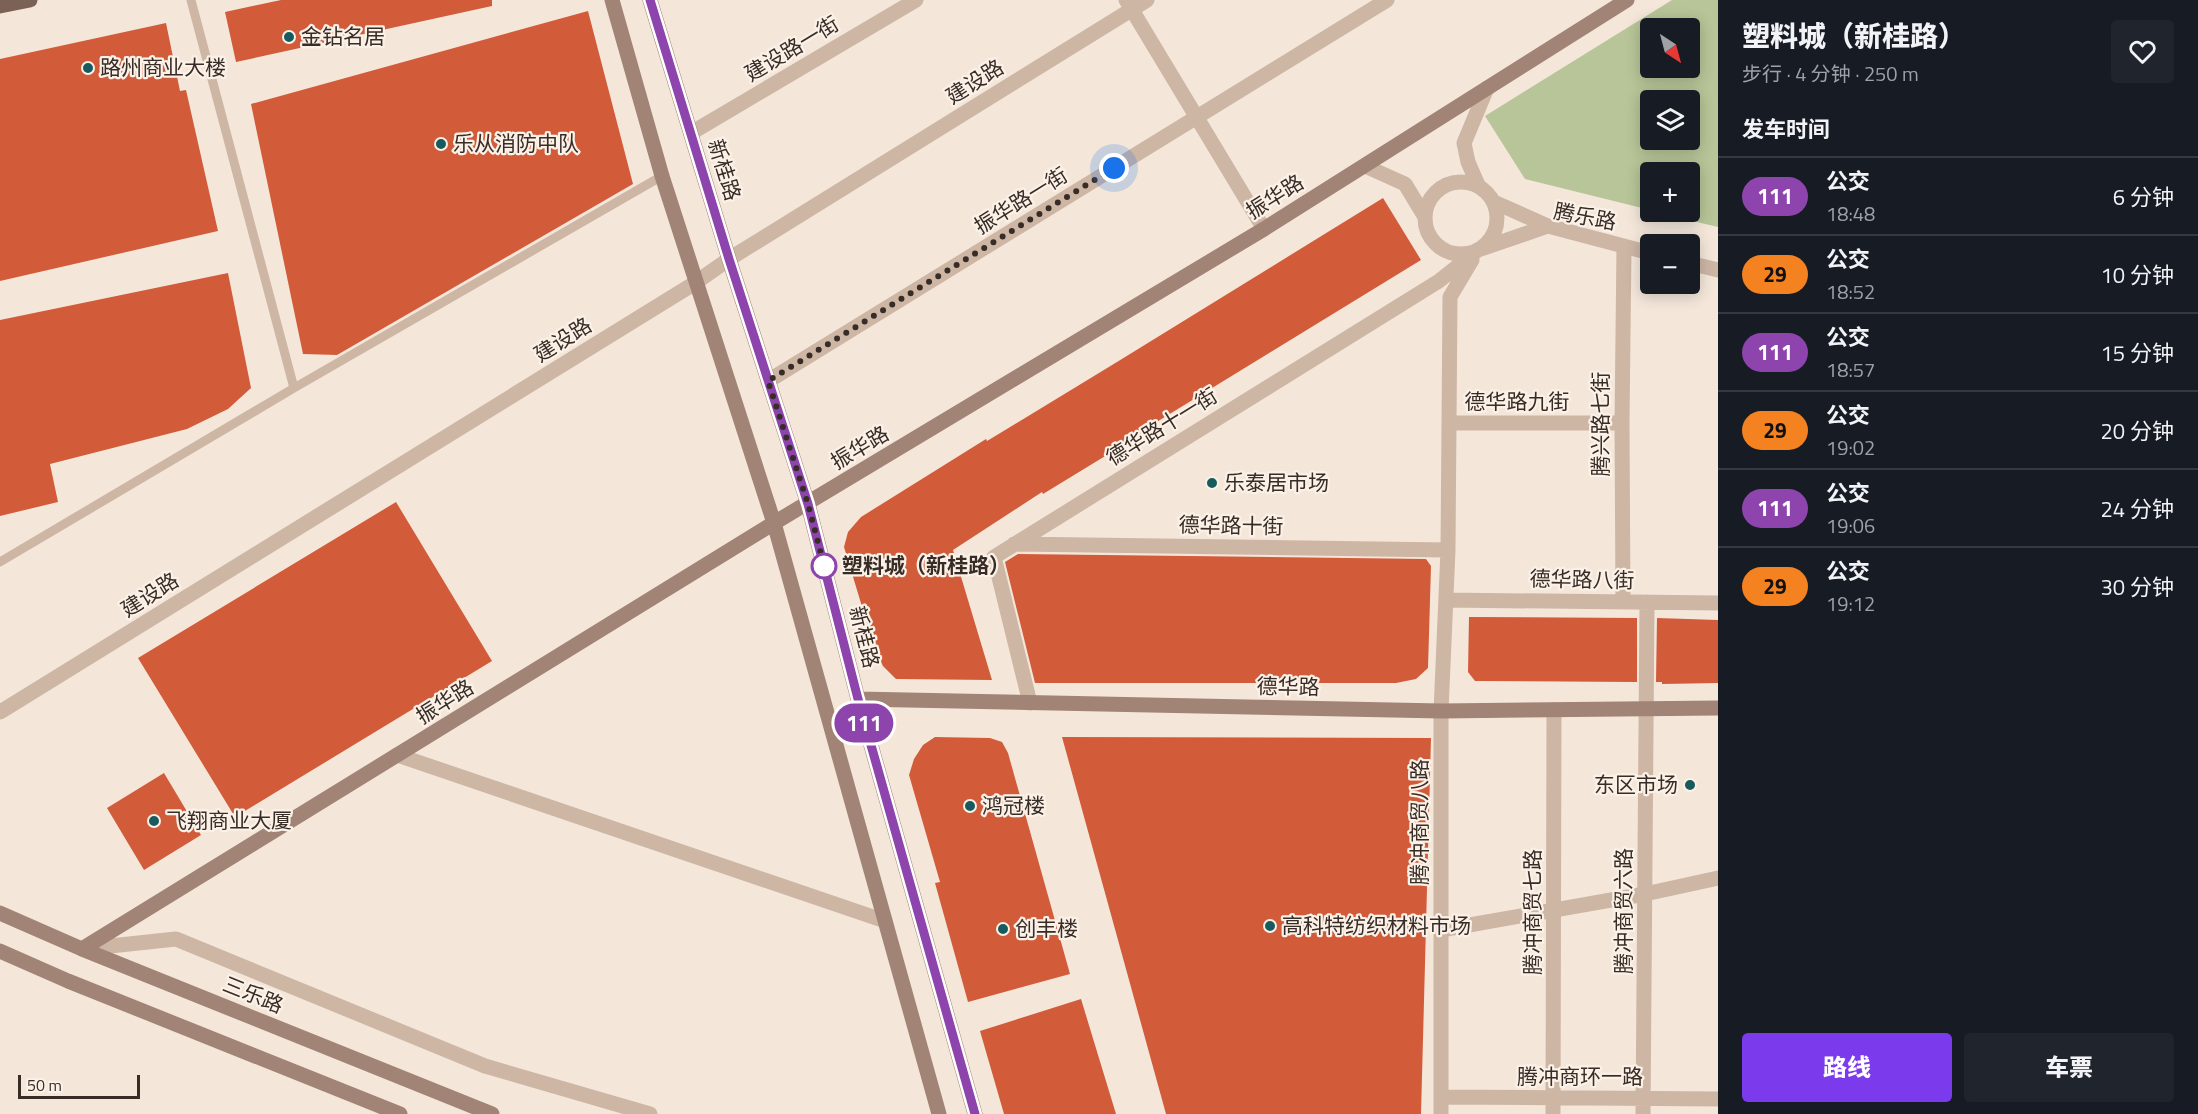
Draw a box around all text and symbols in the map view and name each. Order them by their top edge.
street label: 建设路一街 [738,7,845,89]
text: 塑料城（新桂路） [1742,14,1966,57]
north arrow [1640,18,1700,78]
map controls [1640,18,1700,294]
place label: 金钻名居 [301,20,385,52]
button: heart [2111,20,2174,83]
marker: 金钻名居 [282,30,296,44]
place label: 路州商业大楼 [100,51,226,83]
street label: 建设路 [939,51,1010,111]
text: 步行 · 4 分钟 · 250 m [1742,58,1919,89]
marker: 路州商业大楼 [81,61,95,75]
button: layers [1640,90,1700,150]
text: 发车时间 [1742,112,1830,146]
place label: 乐从消防中队 [453,127,579,159]
street label: 新桂路 [700,135,749,205]
marker: 乐从消防中队 [434,137,448,151]
your location [1099,153,1129,183]
street label: 振华路一街 [967,159,1073,242]
button: + [1640,162,1700,222]
text: 公交 [1826,164,1870,198]
street label: 振华路 [1239,166,1310,226]
text: 111 [1757,180,1793,212]
text: 6 分钟 [2113,180,2174,214]
street label: 腾乐路 [1551,194,1619,238]
text: 18:48 [1826,198,1875,229]
button: − [1640,234,1700,294]
text: 公交 [1826,242,1870,276]
text: 29 [1763,258,1787,290]
text: 10 分钟 [2101,258,2174,292]
text: 18:52 [1826,276,1875,307]
street label: 建设路 [527,309,598,369]
text: 公交 [1826,320,1870,354]
text: 111 [1757,336,1793,368]
text: 15 分钟 [2101,336,2174,370]
text: 18:57 [1826,354,1875,385]
street label: 腾兴路七街 [1584,372,1616,477]
street label: 德华路十一街 [1100,379,1223,473]
street label: 德华路九街 [1465,385,1570,417]
text: 公交 [1826,398,1870,432]
text: 29 [1763,414,1787,446]
text: 20 分钟 [2101,414,2174,448]
street label: 振华路 [824,417,895,477]
text: 19:02 [1826,432,1875,463]
place label: 乐泰居市场 [1224,466,1329,498]
marker: 乐泰居市场 [1205,476,1219,490]
text: 公交 [1826,476,1870,510]
text: 111 [1757,492,1793,524]
text: 24 分钟 [2101,492,2174,526]
street label: 德华路十街 [1178,508,1284,542]
text: 19:06 [1826,510,1875,541]
place label: 塑料城（新桂路） [842,549,1010,581]
marker: 塑料城（新桂路） [811,553,837,579]
text: 公交 [1826,554,1870,588]
street label: 德华路八街 [1529,562,1635,596]
street label: 建设路 [114,564,185,624]
text: 29 [1763,570,1787,602]
text: 30 分钟 [2101,570,2174,604]
text: 19:12 [1826,588,1875,619]
street label: 新桂路 [842,602,888,671]
street label: 德华路 [1256,669,1320,703]
street label: 振华路 [409,671,480,731]
line badge: 111 [830,704,898,742]
text: 111 [846,707,882,739]
street label: 腾冲商贸八路 [1403,759,1435,885]
place label: 东区市场 [1594,768,1678,800]
marker: 东区市场 [1683,778,1697,792]
place label: 鸿冠楼 [982,789,1045,821]
marker: 鸿冠楼 [963,799,977,813]
place label: 飞翔商业大厦 [166,804,292,836]
marker: 飞翔商业大厦 [147,814,161,828]
street label: 腾冲商贸六路 [1607,848,1639,974]
street label: 腾冲商贸七路 [1516,849,1548,975]
place label: 高科特纺织材料市场 [1282,909,1471,941]
place label: 创丰楼 [1015,912,1078,944]
marker: 高科特纺织材料市场 [1263,919,1277,933]
marker: 创丰楼 [996,922,1010,936]
street label: 三乐路 [218,967,289,1021]
button: 路线 [1742,1033,1952,1102]
button: 车票 [1964,1033,2174,1102]
street label: 腾冲商环一路 [1517,1060,1643,1092]
scale bar [18,1072,140,1100]
text: 50 m [27,1073,62,1097]

